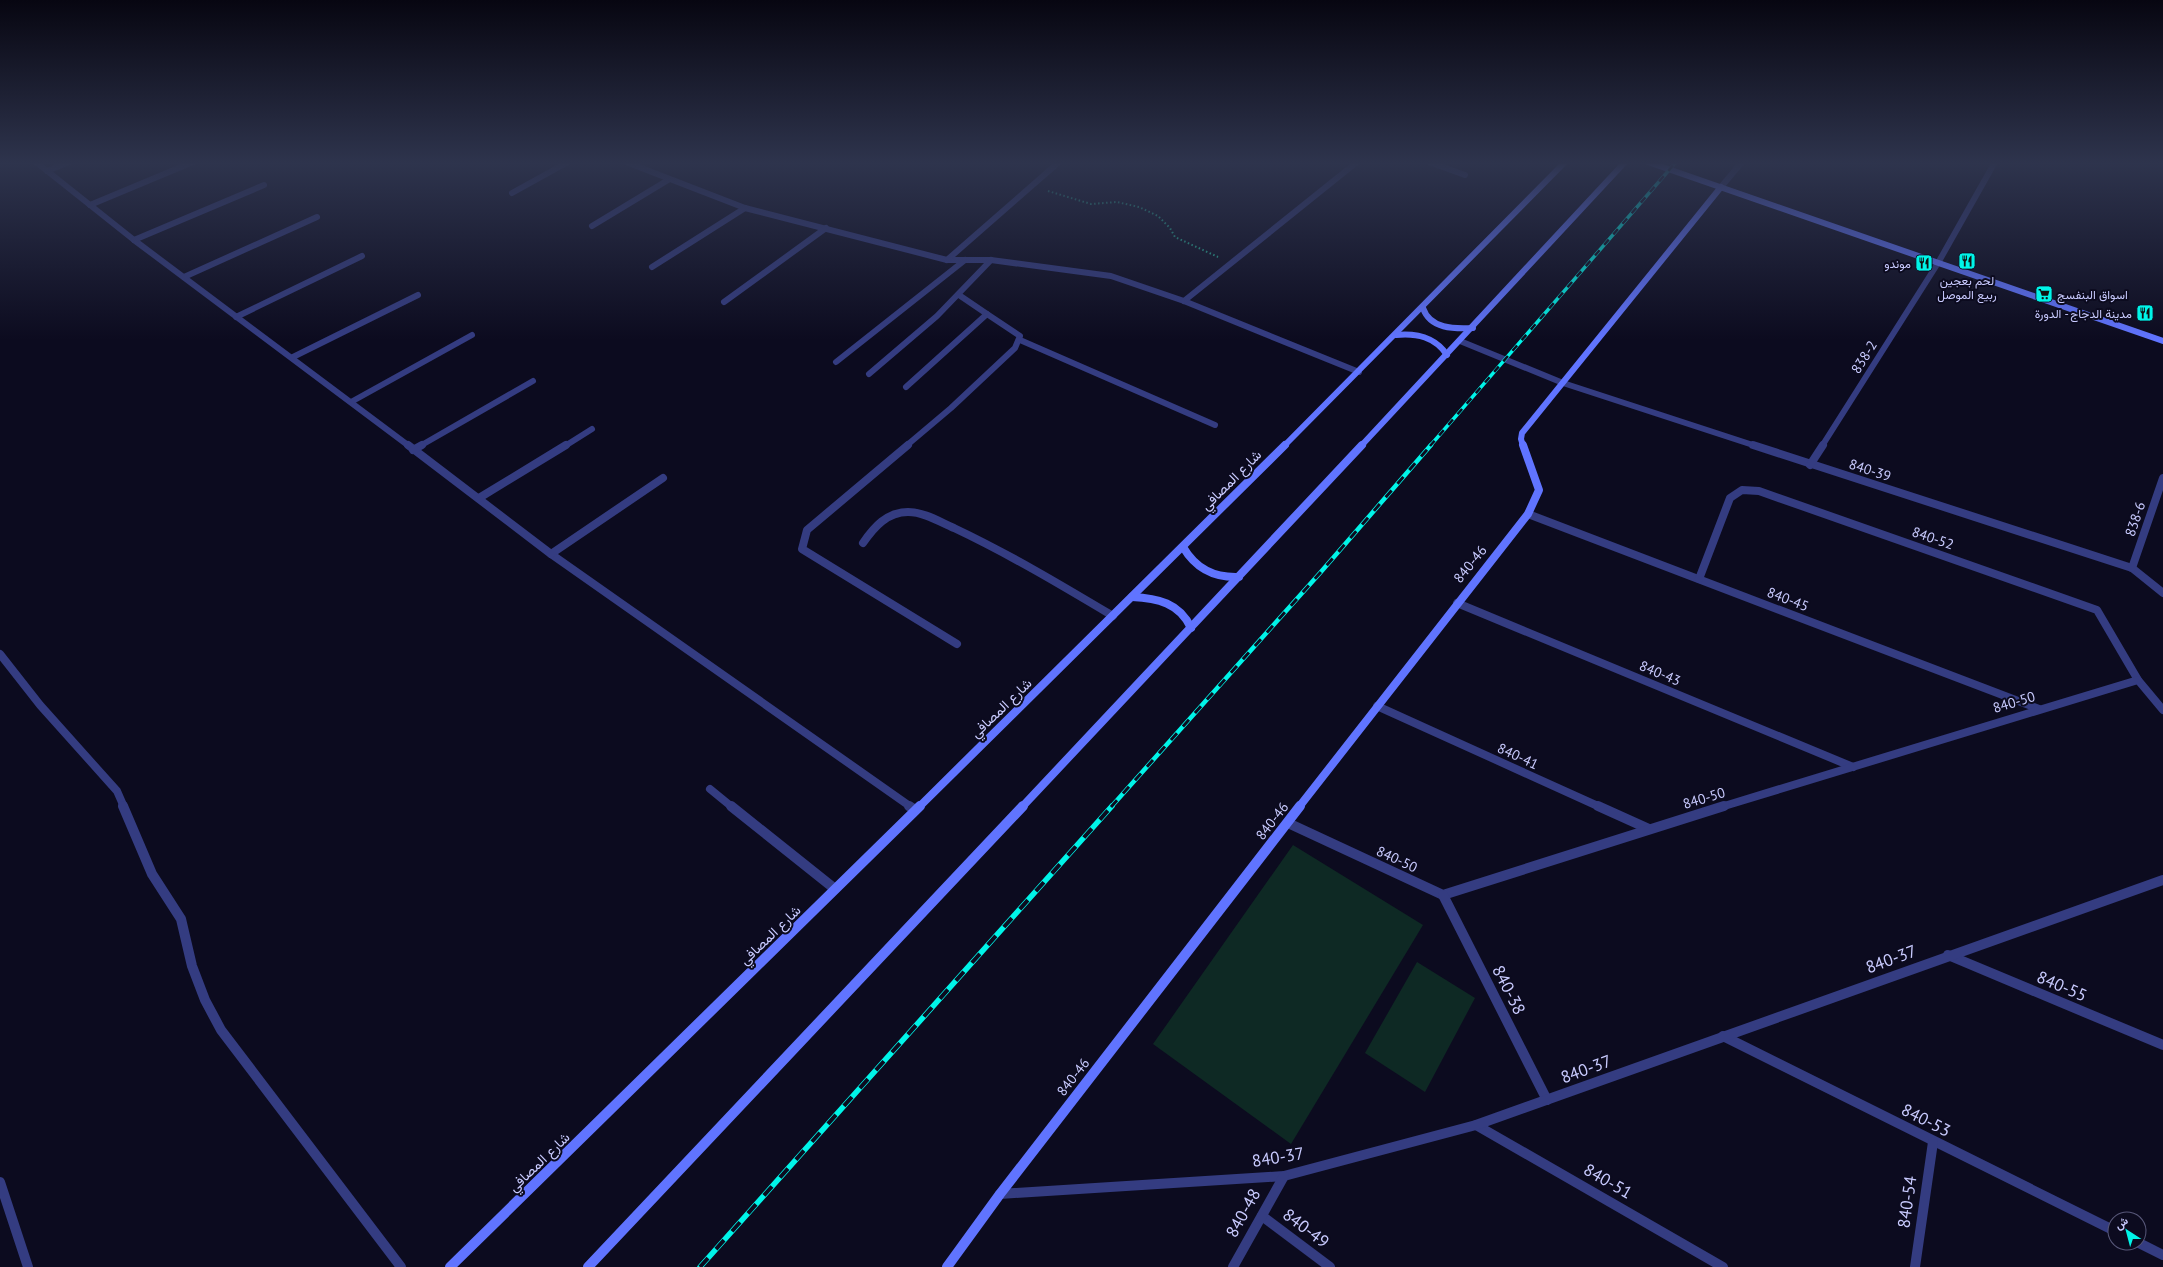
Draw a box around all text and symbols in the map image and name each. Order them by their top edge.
restaurant icon: لحم بعجين ربيع الموصل [1957,251,1977,271]
restaurant icon: موندو [1914,253,1934,273]
place label: موندو [1884,256,1911,272]
place label: لحم بعجين ربيع الموصل [1937,273,1997,304]
supermarket icon: اسواق البنفسج [2034,284,2054,304]
place label: اسواق البنفسج [2057,287,2128,304]
restaurant icon: مدينة الدجاج - الدورة [2135,303,2155,323]
place label: مدينة الدجاج - الدورة [2035,306,2132,323]
street label: 838-2 [1847,337,1881,377]
street label: شارع المصافي [1197,446,1267,516]
street label: 840-39 [1847,455,1893,485]
street label: 838-6 [2121,499,2149,539]
street label: 840-52 [1910,522,1956,554]
street label: 840-46 [1449,542,1491,586]
street label: 840-45 [1765,583,1811,615]
street label: 840-43 [1637,656,1683,690]
street label: شارع المصافي [967,674,1038,744]
street label: 840-50 [1991,687,2038,717]
street label: 840-41 [1495,739,1541,773]
street label: 840-50 [1681,783,1728,813]
street label: 840-46 [1252,798,1292,844]
street label: 840-50 [1374,842,1421,876]
street label: شارع المصافي [736,901,807,971]
street label: 840-37 [1863,940,1919,978]
street label: 840-38 [1487,962,1531,1018]
street label: 840-55 [2034,966,2090,1006]
street label: 840-37 [1558,1050,1614,1088]
street label: 840-46 [1053,1054,1093,1100]
street label: 840-53 [1898,1098,1954,1142]
street label: شارع المصافي [505,1128,576,1198]
street label: 840-37 [1250,1142,1306,1172]
street label: 840-51 [1580,1158,1636,1204]
street label: 840-54 [1892,1174,1922,1230]
street label: 840-48 [1221,1185,1265,1241]
street label: 840-49 [1278,1203,1334,1253]
north arrow [2107,1211,2147,1251]
text: ش [2112,1213,2131,1232]

